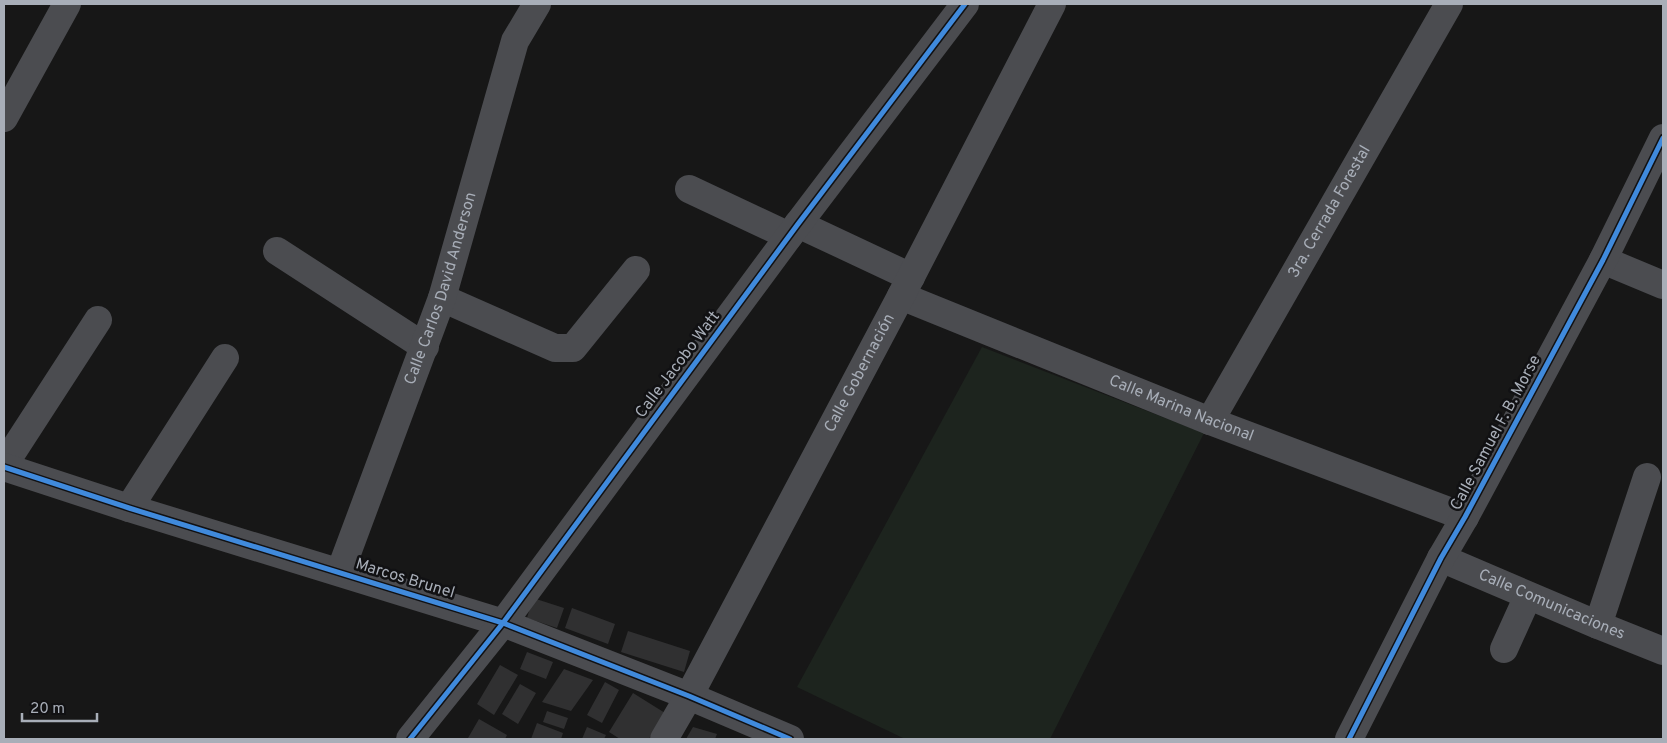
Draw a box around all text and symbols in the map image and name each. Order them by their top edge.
street label: 3ra. Cerrada Forestal [1284,142,1376,282]
street label: Calle Carlos David Anderson [400,190,482,388]
street label: Calle Jacobo Watt [631,308,725,422]
street label: Calle Gobernación [820,310,900,436]
street label: Calle Samuel F. B. Morse [1447,352,1545,514]
street label: Calle Marina Nacional [1106,371,1256,446]
street label: Marcos Brunel [353,554,457,604]
street label: Calle Comunicaciones [1475,565,1628,645]
scale bar [22,690,98,722]
text: 20 m [30,700,65,719]

